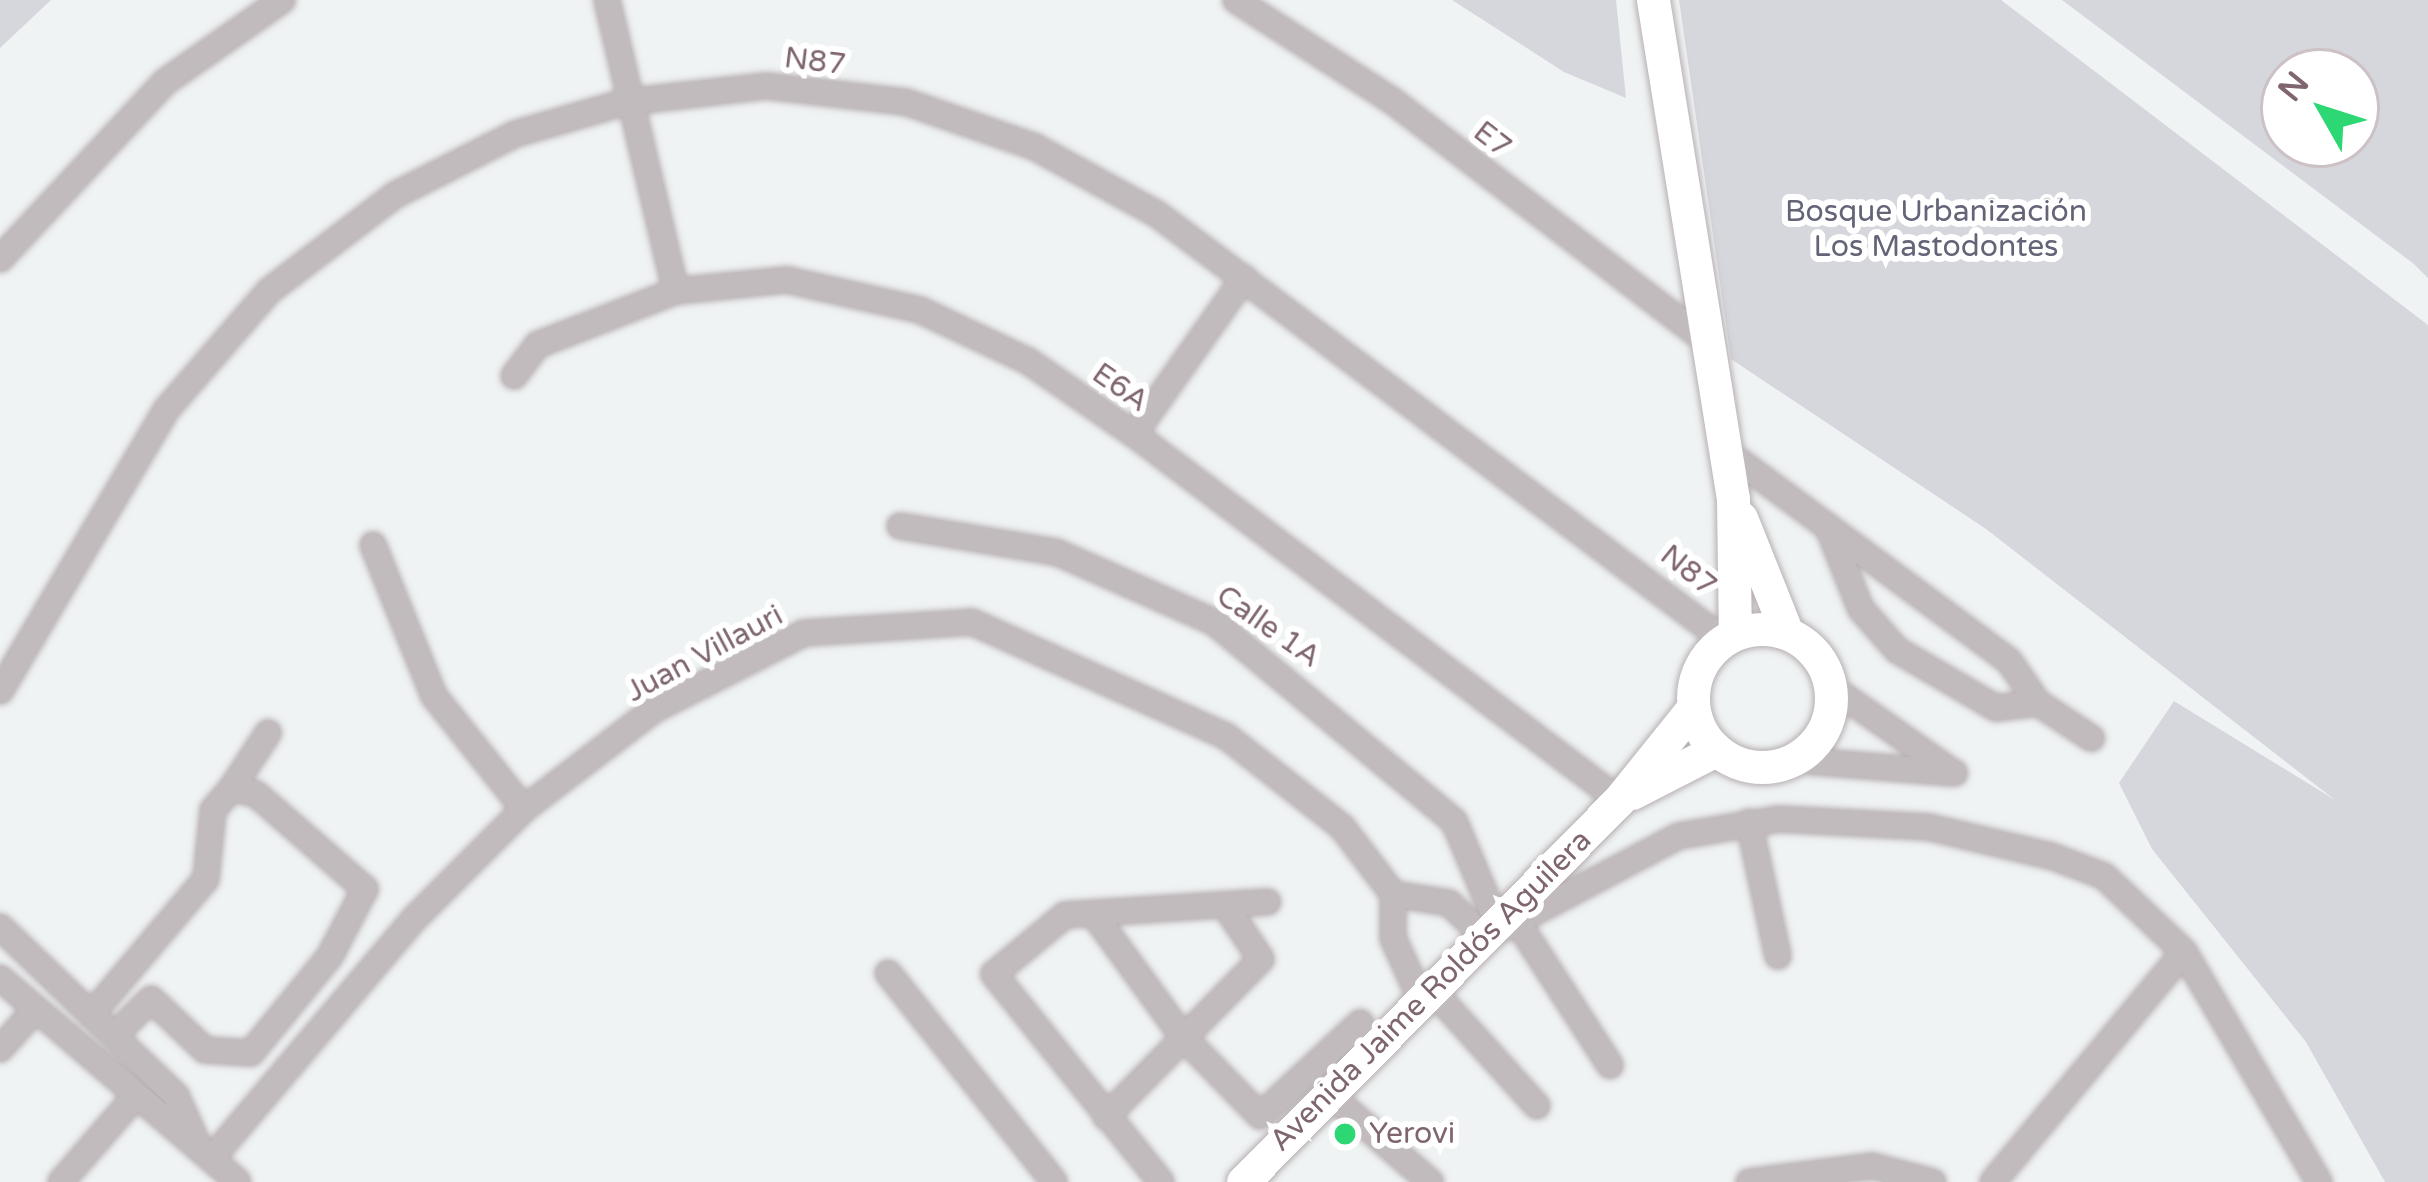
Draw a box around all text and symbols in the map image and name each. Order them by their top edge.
street label: N87 [782,40,848,84]
north arrow [2260,48,2380,168]
text: N [2270,64,2317,109]
street label: E7 [1466,114,1518,166]
park label: Bosque Urbanización Los Mastodontes [1785,194,2087,264]
street label: E6A [1085,356,1155,420]
street label: N87 [1653,538,1723,604]
street label: Calle 1A [1209,578,1327,676]
street label: Juan Villauri [621,598,789,710]
street label: Avenida Jaime Roldós Aguilera [1263,823,1599,1159]
place label: Yerovi [1369,1116,1455,1152]
marker: Yerovi [1332,1121,1358,1147]

